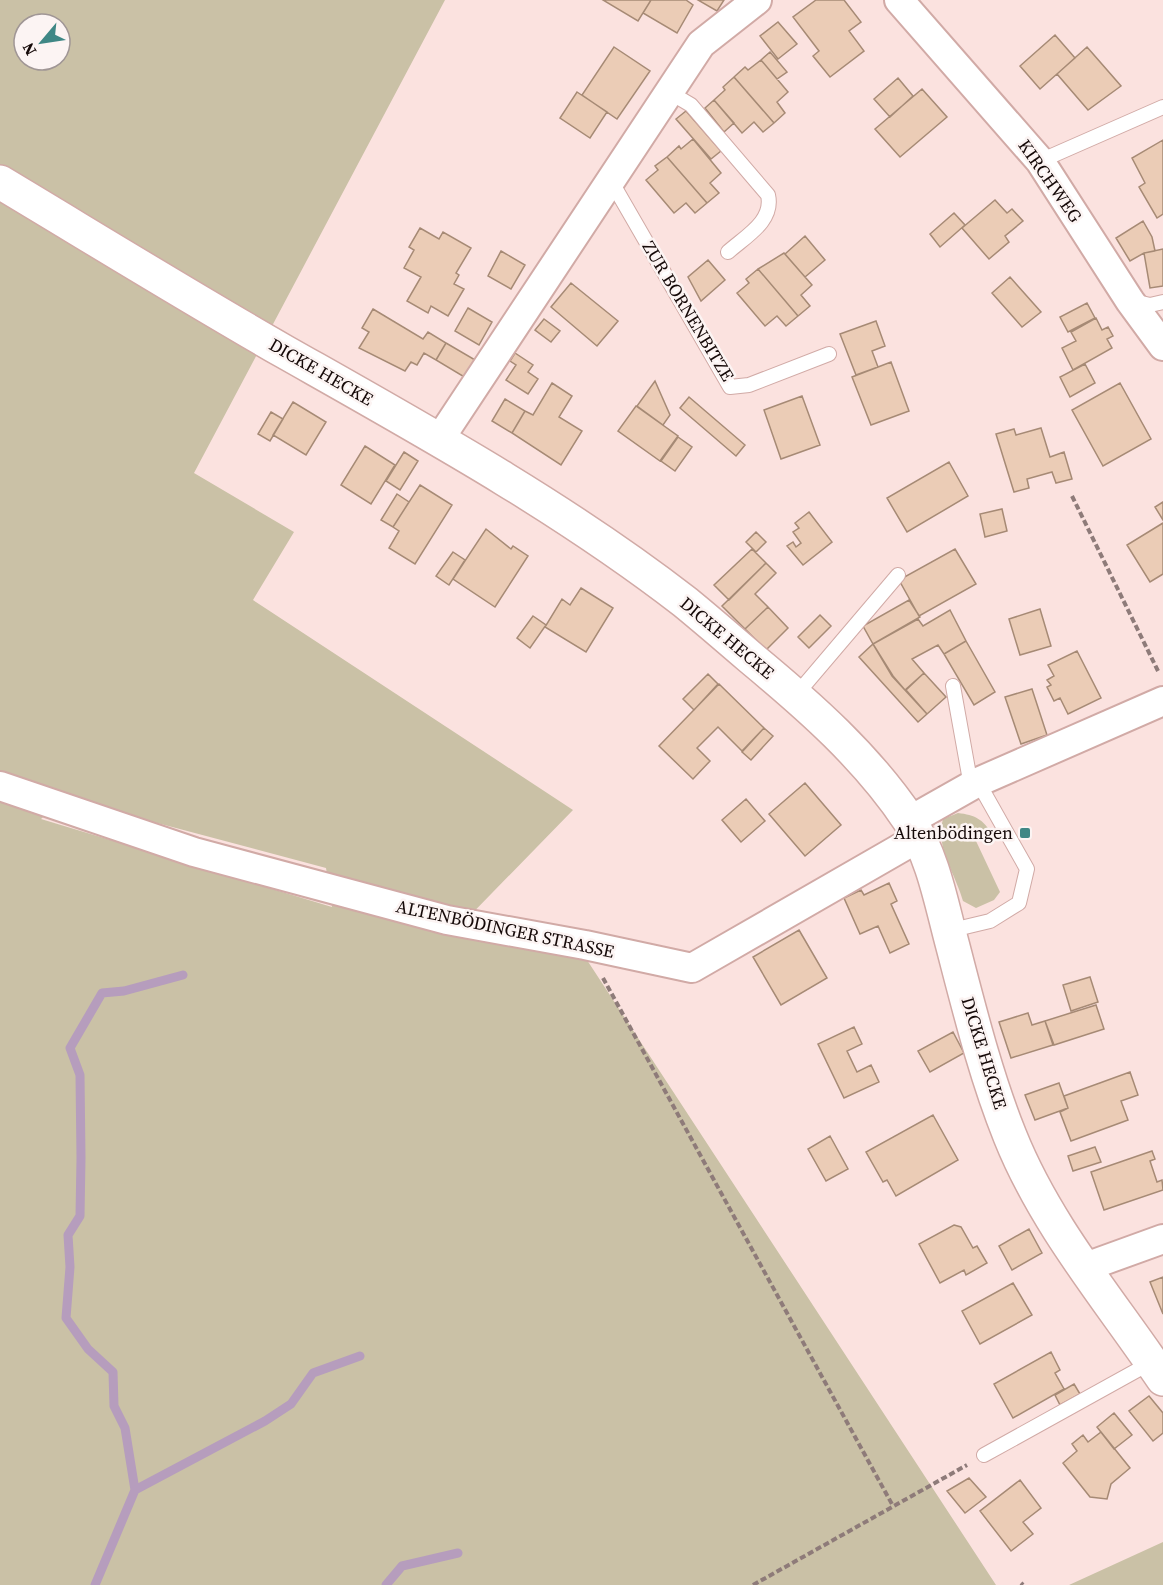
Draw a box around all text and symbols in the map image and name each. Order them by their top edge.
north arrow [12,12,72,72]
text: N [16,39,41,60]
street label: KIRCHWEG [1013,134,1088,227]
street label: ZUR BORNENBITZE [637,236,740,386]
street label: DICKE HECKE [265,332,378,412]
street label: DICKE HECKE [675,591,780,685]
place label: Altenbödingen [894,820,1013,845]
marker: Altenbödingen [1018,826,1032,840]
street label: ALTENBÖDINGER STRASSE [394,893,617,964]
street label: DICKE HECKE [956,994,1013,1112]

